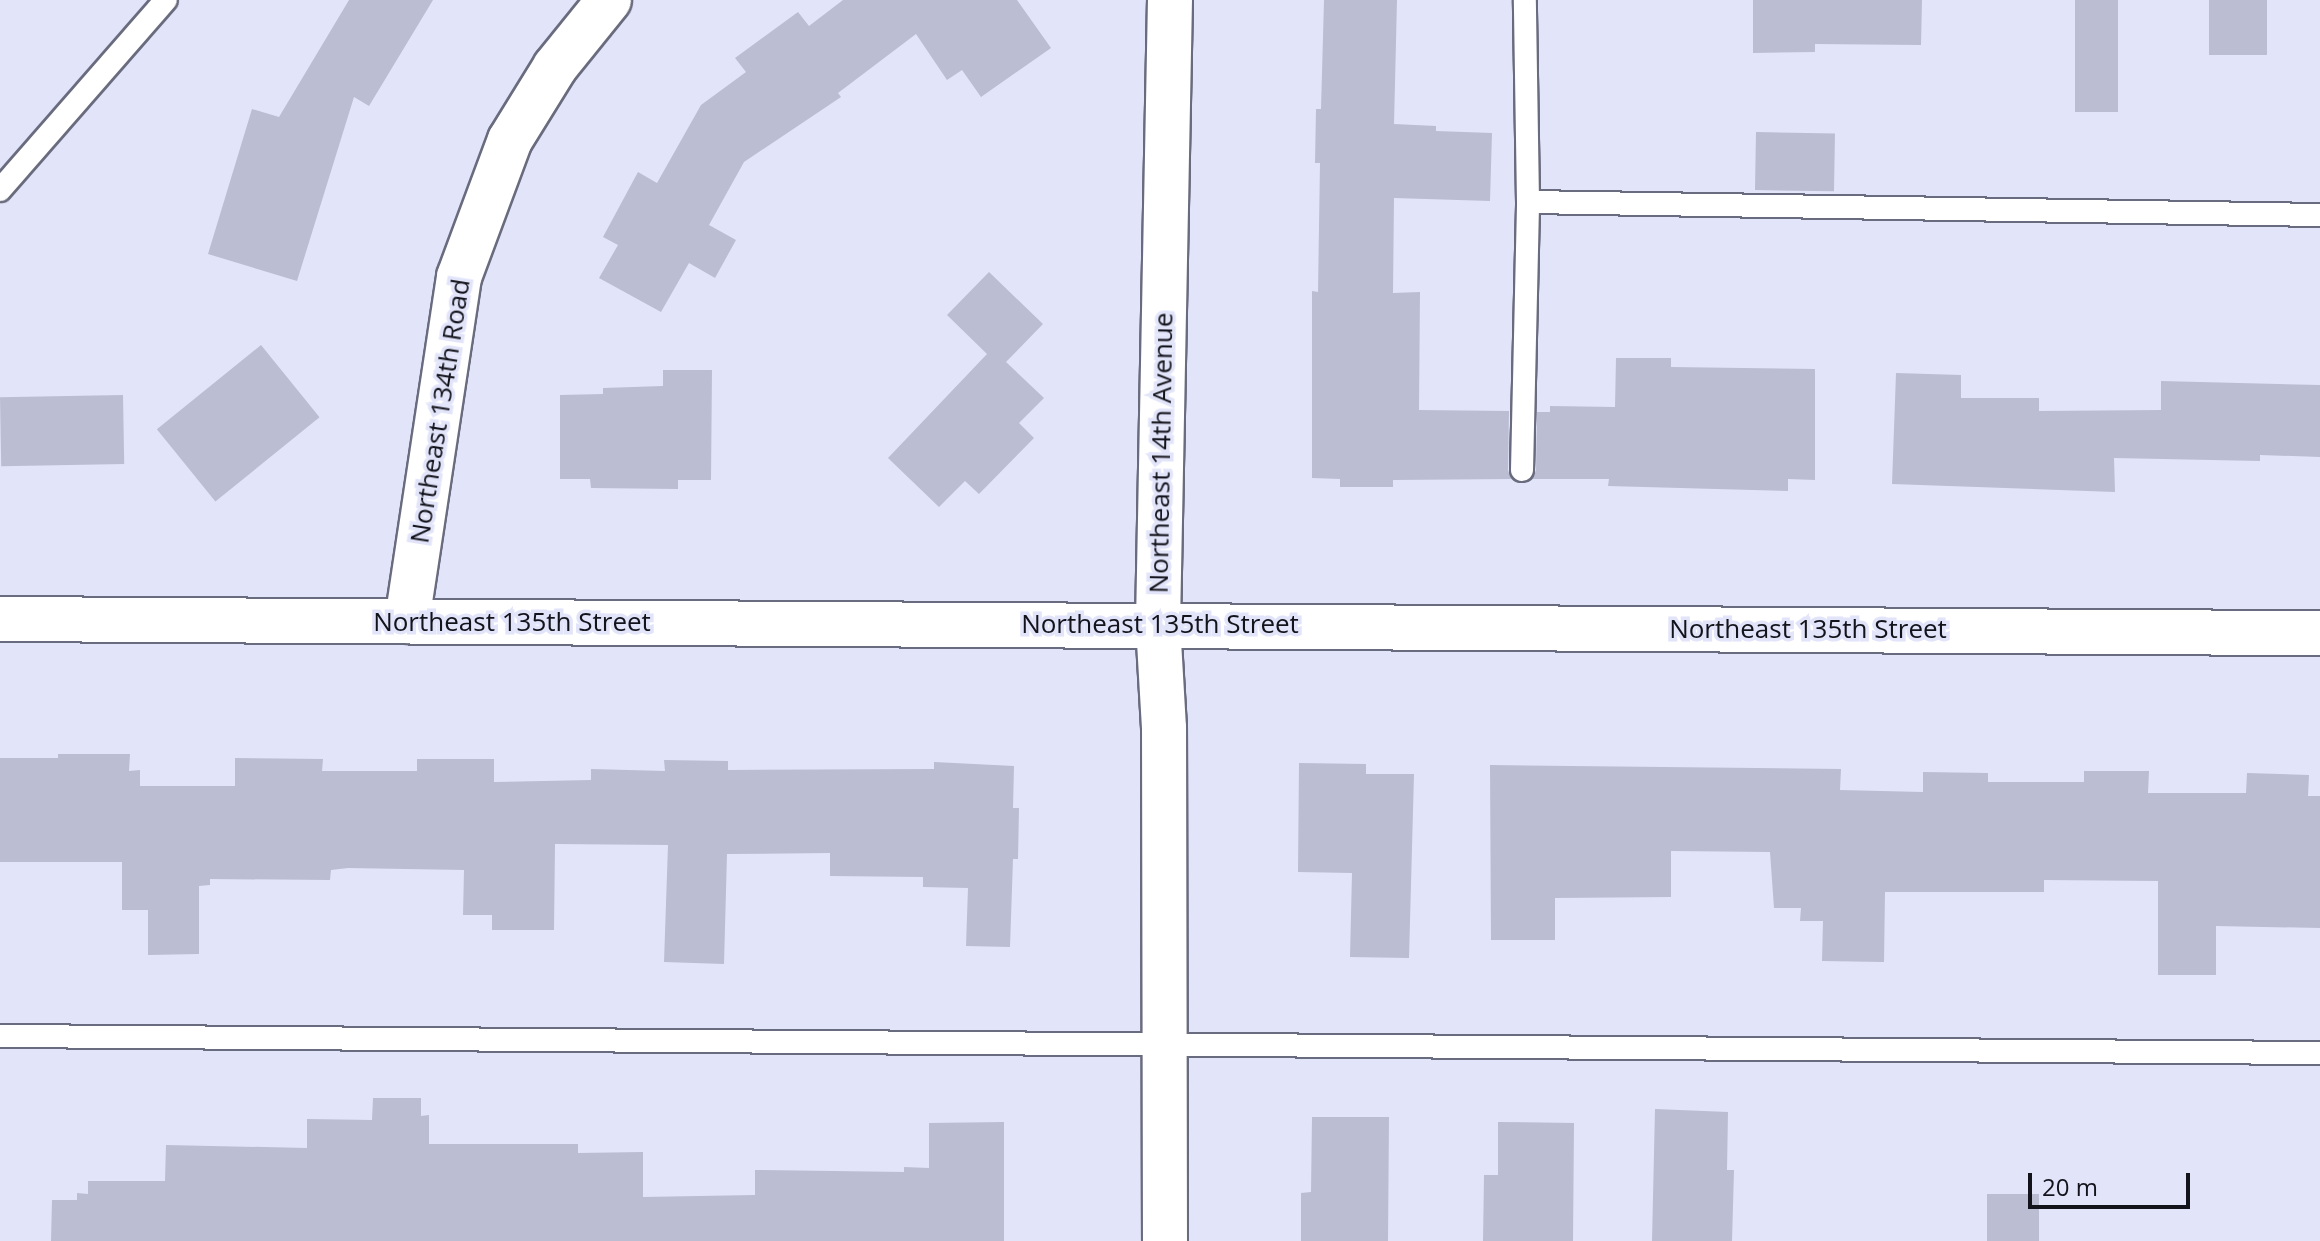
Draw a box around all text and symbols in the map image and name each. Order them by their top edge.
street label: Northeast 134th Road [404,277,476,545]
street label: Northeast 14th Avenue [1143,312,1179,594]
street label: Northeast 135th Street [373,606,651,638]
street label: Northeast 135th Street [1021,608,1299,640]
street label: Northeast 135th Street [1669,613,1947,645]
scale bar [2032,1157,2194,1207]
text: 20 m [2042,1170,2098,1203]

